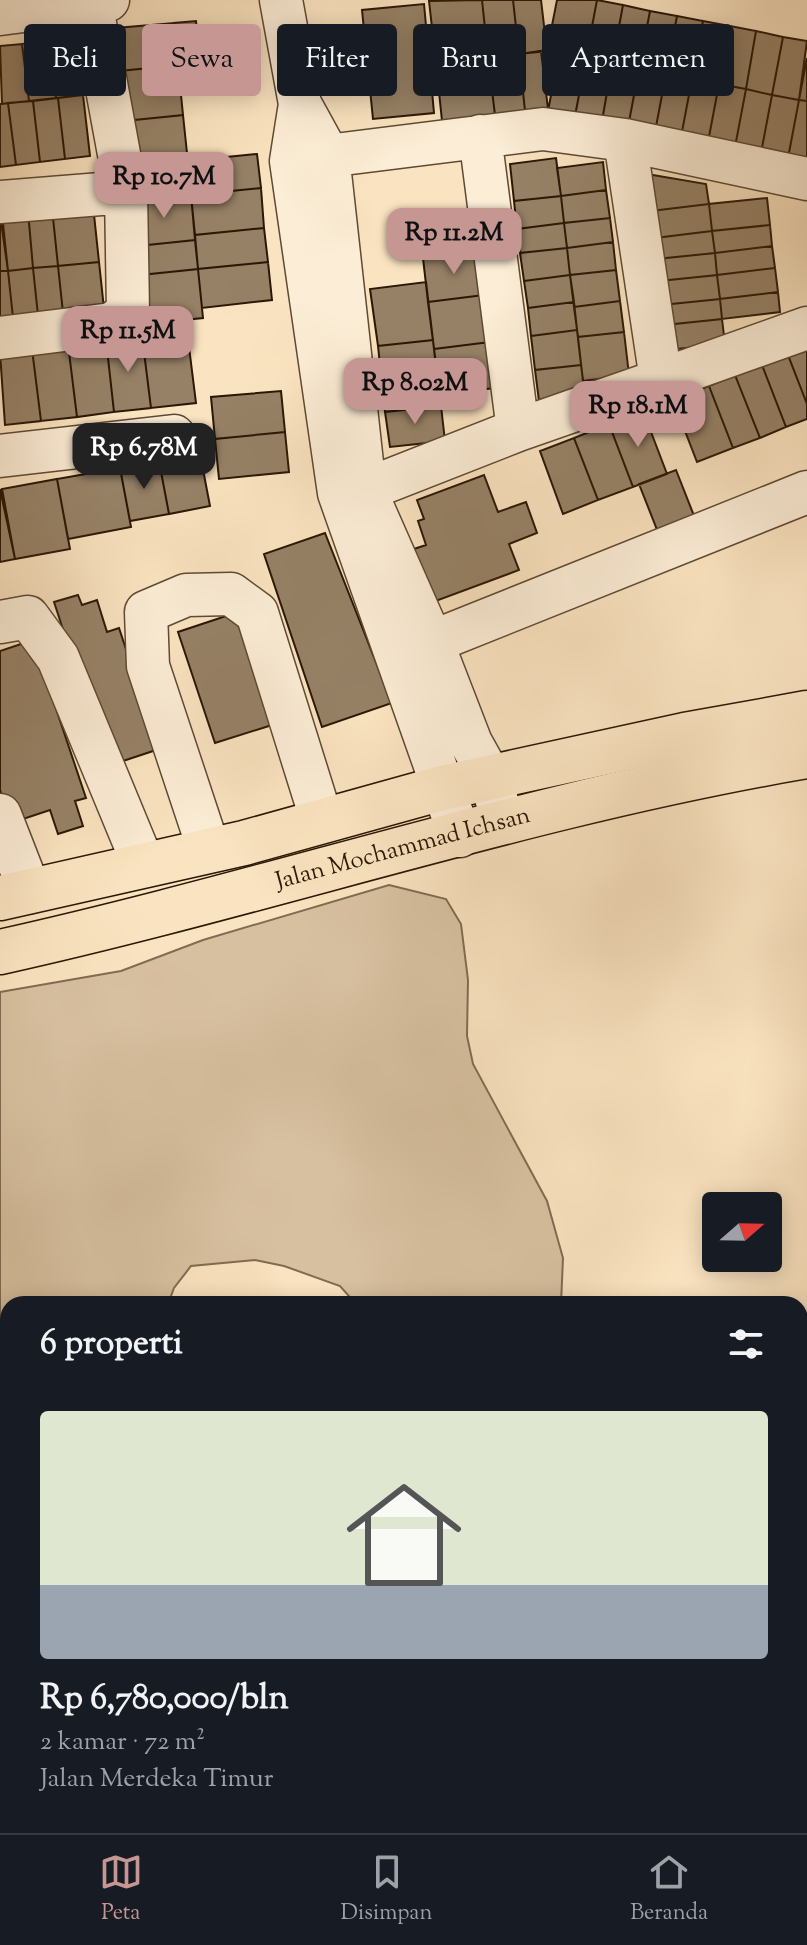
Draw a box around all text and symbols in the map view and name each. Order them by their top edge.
chip: Beli [24,24,126,96]
chip: Sewa [142,24,261,96]
chip: Filter [277,24,397,96]
chip: Baru [413,24,526,96]
chip: Apartemen [542,24,734,96]
pin: Rp 10.7M [81,152,247,220]
text: Rp 10.7M [112,159,216,196]
pin: Rp 11.2M [371,208,537,276]
text: Rp 11.2M [405,215,503,252]
pin: Rp 11.5M [45,306,211,374]
text: Rp 11.5M [80,313,176,350]
pin: Rp 8.02M [332,358,498,426]
text: Rp 8.02M [362,365,468,402]
pin: Rp 18.1M [555,381,721,449]
text: Rp 18.1M [588,388,688,425]
pin: Rp 6.78M [61,423,227,491]
text: Rp 6.78M [90,430,198,467]
street label: Jalan Mochammad Ichsan [270,799,534,900]
north arrow [702,1192,782,1272]
map controls [702,1192,782,1272]
text: 6 properti [40,1320,183,1369]
icon: filters [724,1322,768,1366]
icon: home [332,1463,476,1607]
text: Rp 6,780,000/bln [40,1675,289,1724]
text: 2 kamar · 72 m² [40,1724,205,1761]
text: Jalan Merdeka Timur [40,1761,274,1798]
tab: Peta [99,1850,143,1930]
tab: Disimpan [341,1850,433,1930]
tab: Beranda [630,1850,708,1930]

